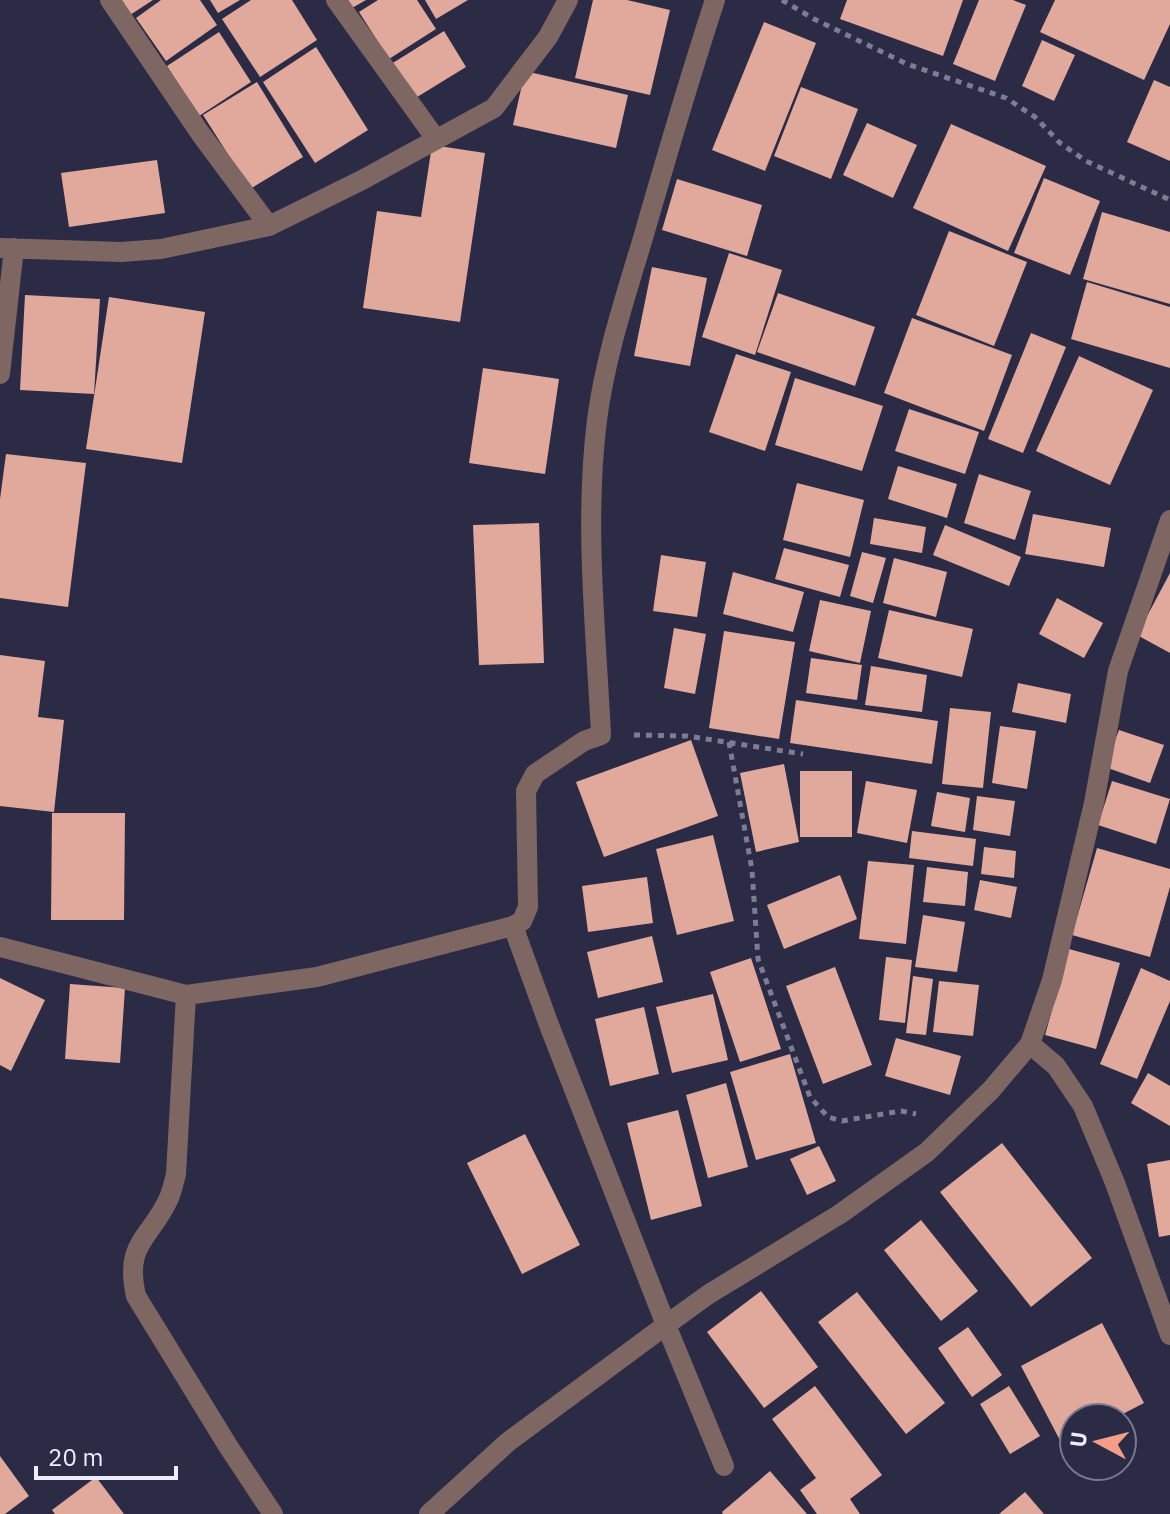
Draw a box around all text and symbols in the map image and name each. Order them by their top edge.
north arrow [1058,1402,1138,1482]
scale bar [36,1430,176,1480]
text: U [1062,1430,1093,1449]
text: 20 m [48,1441,103,1473]

